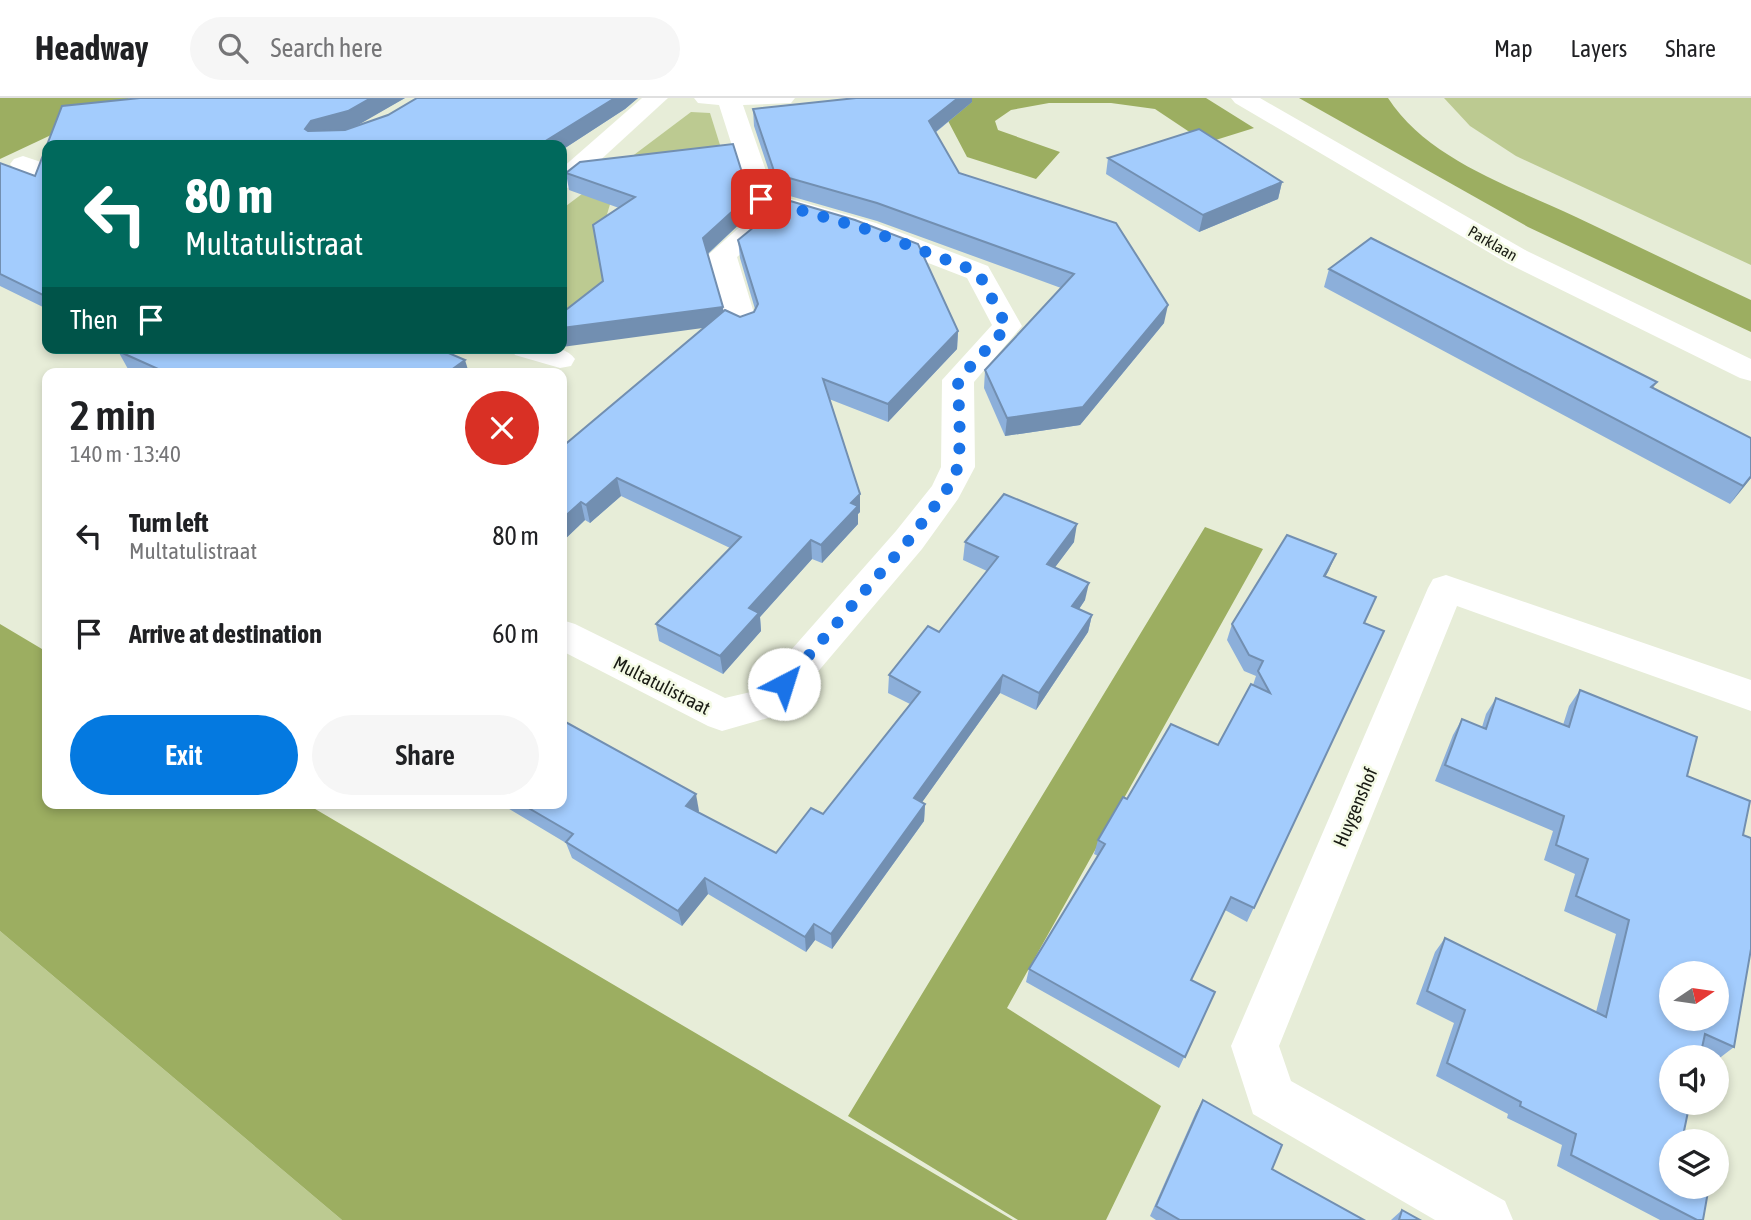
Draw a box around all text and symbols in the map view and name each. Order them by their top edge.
search box [190,17,680,80]
text: Headway [35,29,148,67]
icon: search [214,29,252,67]
text: Search here [270,33,383,63]
text: Map [1494,35,1533,62]
text: Layers [1571,35,1627,62]
text: Share [1665,35,1716,62]
text: 80 m [185,167,273,223]
icon: left [70,168,161,259]
pin [731,169,791,229]
icon: arrive [742,180,780,218]
street label: Parklaan [1465,222,1521,264]
text: Multatulistraat [185,225,363,262]
icon: arrive [132,301,170,339]
text: Then [70,305,118,335]
text: 2 min [70,391,156,439]
button: close [465,391,539,465]
text: 140 m · 13:40 [70,441,181,467]
text: Turn left [129,508,209,538]
icon: left [70,517,108,555]
text: 80 m [492,521,539,551]
text: Multatulistraat [129,538,257,564]
icon: arrive [70,615,108,653]
text: Arrive at destination [129,619,322,649]
text: 60 m [492,619,539,649]
position arrow [747,647,821,721]
street label: Multatulistraat [610,651,714,719]
button: Exit [70,715,298,795]
button: Share [312,715,539,795]
street label: Huygenshof [1329,764,1381,850]
north arrow [1659,961,1729,1031]
map controls [1659,961,1729,1199]
button: sound [1659,1045,1729,1115]
button: layers [1659,1129,1729,1199]

